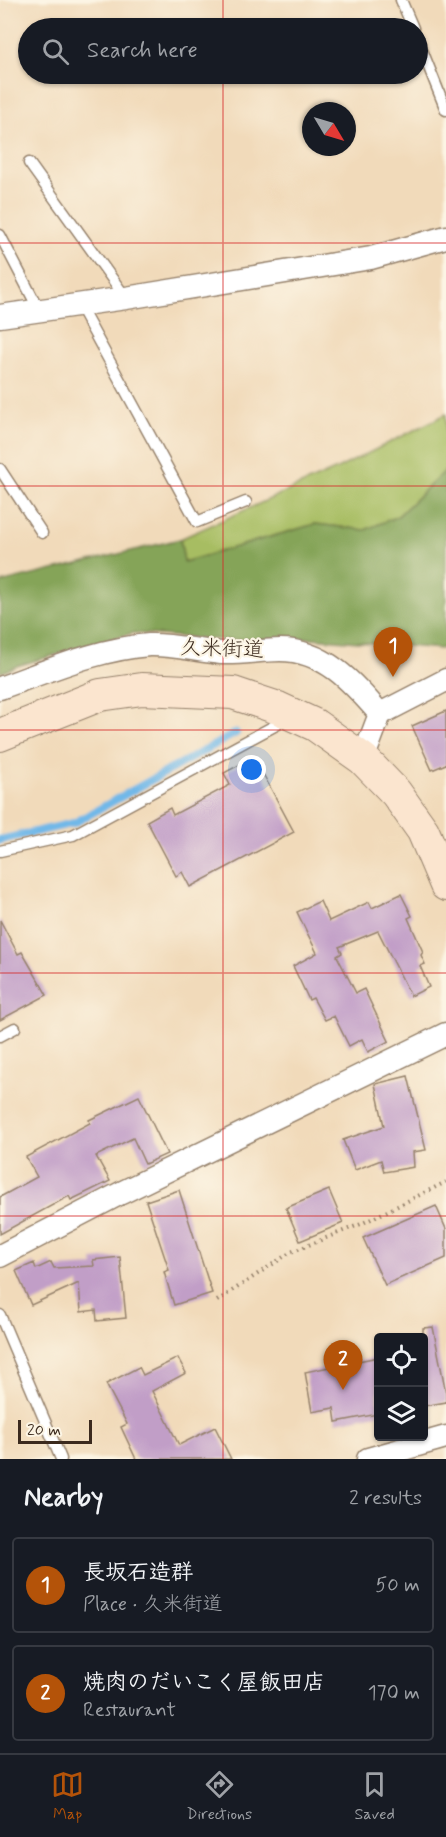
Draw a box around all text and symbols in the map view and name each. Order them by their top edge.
search box [18,18,428,84]
icon: search [39,35,72,68]
text: Search here [87,37,198,65]
north arrow [302,102,356,156]
pin: 1 [374,628,412,677]
street label: 久米街道 [180,634,264,664]
your location [237,755,266,784]
map controls [374,1333,428,1441]
button: locate [374,1333,428,1387]
pin: 2 [324,1340,362,1390]
button: layers [374,1387,428,1441]
scale bar [18,1417,92,1444]
text: 20 m [27,1420,61,1441]
text: Nearby [24,1481,103,1515]
text: 2 results [349,1485,422,1512]
text: 長坂石造群 [83,1559,193,1587]
text: 1 [41,1572,50,1599]
text: 50 m [375,1572,420,1599]
text: Place · 久米街道 [83,1591,222,1618]
text: 焼肉のだいこく屋飯田店 [83,1669,325,1697]
text: 2 [41,1680,50,1707]
text: 170 m [368,1680,420,1707]
text: Restaurant [83,1697,176,1724]
tab: Map [51,1768,84,1825]
tab: Directions [186,1768,252,1825]
tab: Saved [354,1768,395,1825]

